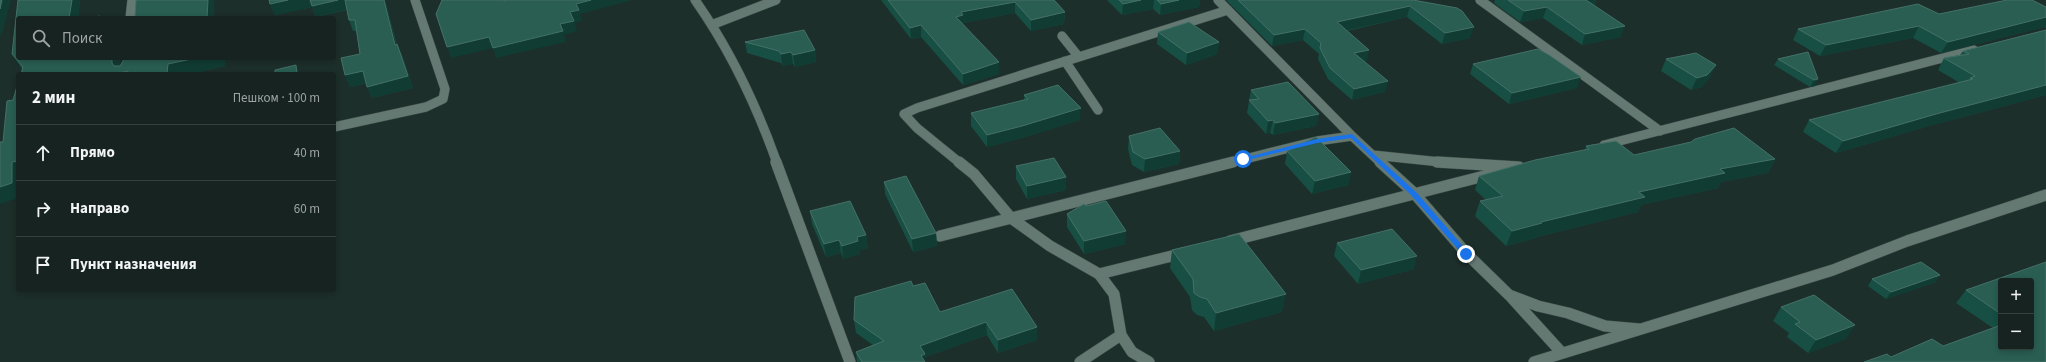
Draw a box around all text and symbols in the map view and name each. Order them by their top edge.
search box [16,16,336,60]
icon: search [30,27,52,49]
text: Поиск [62,28,103,49]
text: 2 мин [32,86,75,110]
text: Пешком · 100 m [233,89,320,107]
icon: ahead [32,142,54,164]
text: Прямо [70,142,115,163]
text: 40 m [294,144,320,162]
route start [1234,150,1252,168]
icon: right [32,198,54,220]
text: Направо [70,198,129,219]
text: 60 m [294,200,320,218]
route end [1457,245,1475,263]
icon: arrive [32,254,54,276]
text: Пункт назначения [70,254,197,275]
map controls [1998,278,2034,350]
button: + [1998,278,2034,314]
button: − [1998,314,2034,350]

